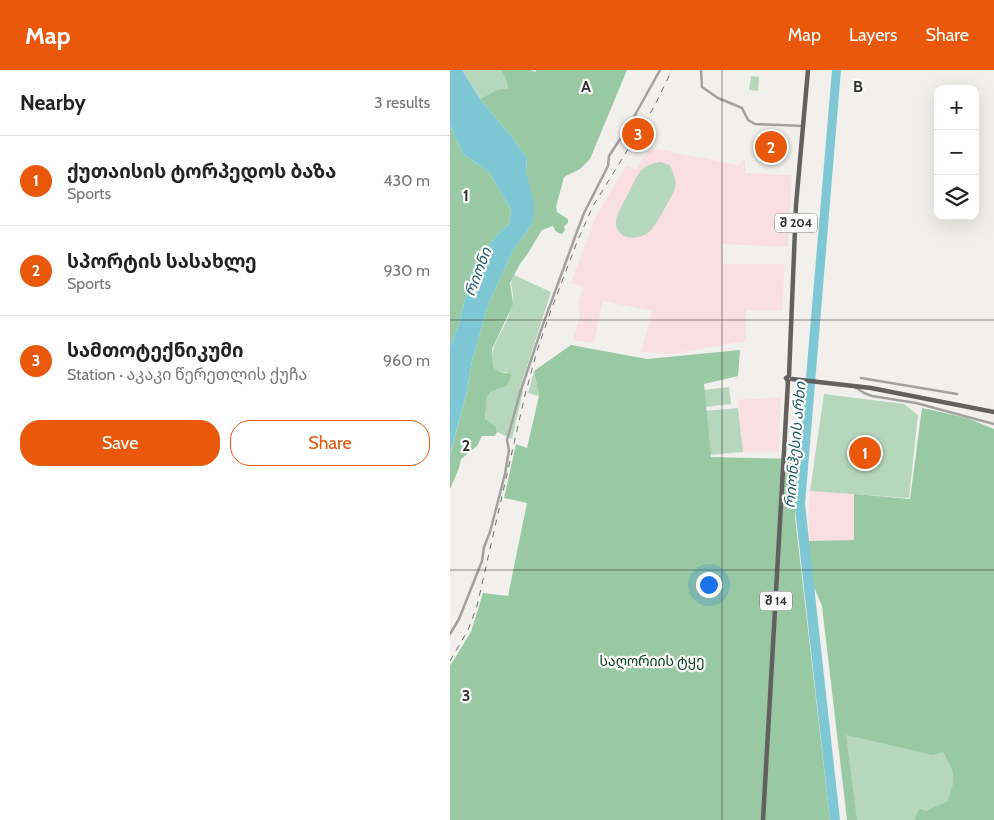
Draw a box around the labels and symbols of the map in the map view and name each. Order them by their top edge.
text: A [581,77,591,96]
text: B [853,77,863,96]
pin: 3 [622,115,654,153]
pin: 2 [755,128,787,166]
text: 1 [463,186,469,205]
road number: შ 204 [775,214,817,232]
water label: რიონი [461,244,496,299]
water label: რიონჰესის არხი [781,380,810,509]
pin: 1 [849,434,881,472]
text: 2 [462,436,470,455]
your location [696,572,722,598]
road number: შ 14 [760,592,792,610]
park label: საღორიის ტყე [600,652,704,670]
text: 3 [462,686,470,705]

